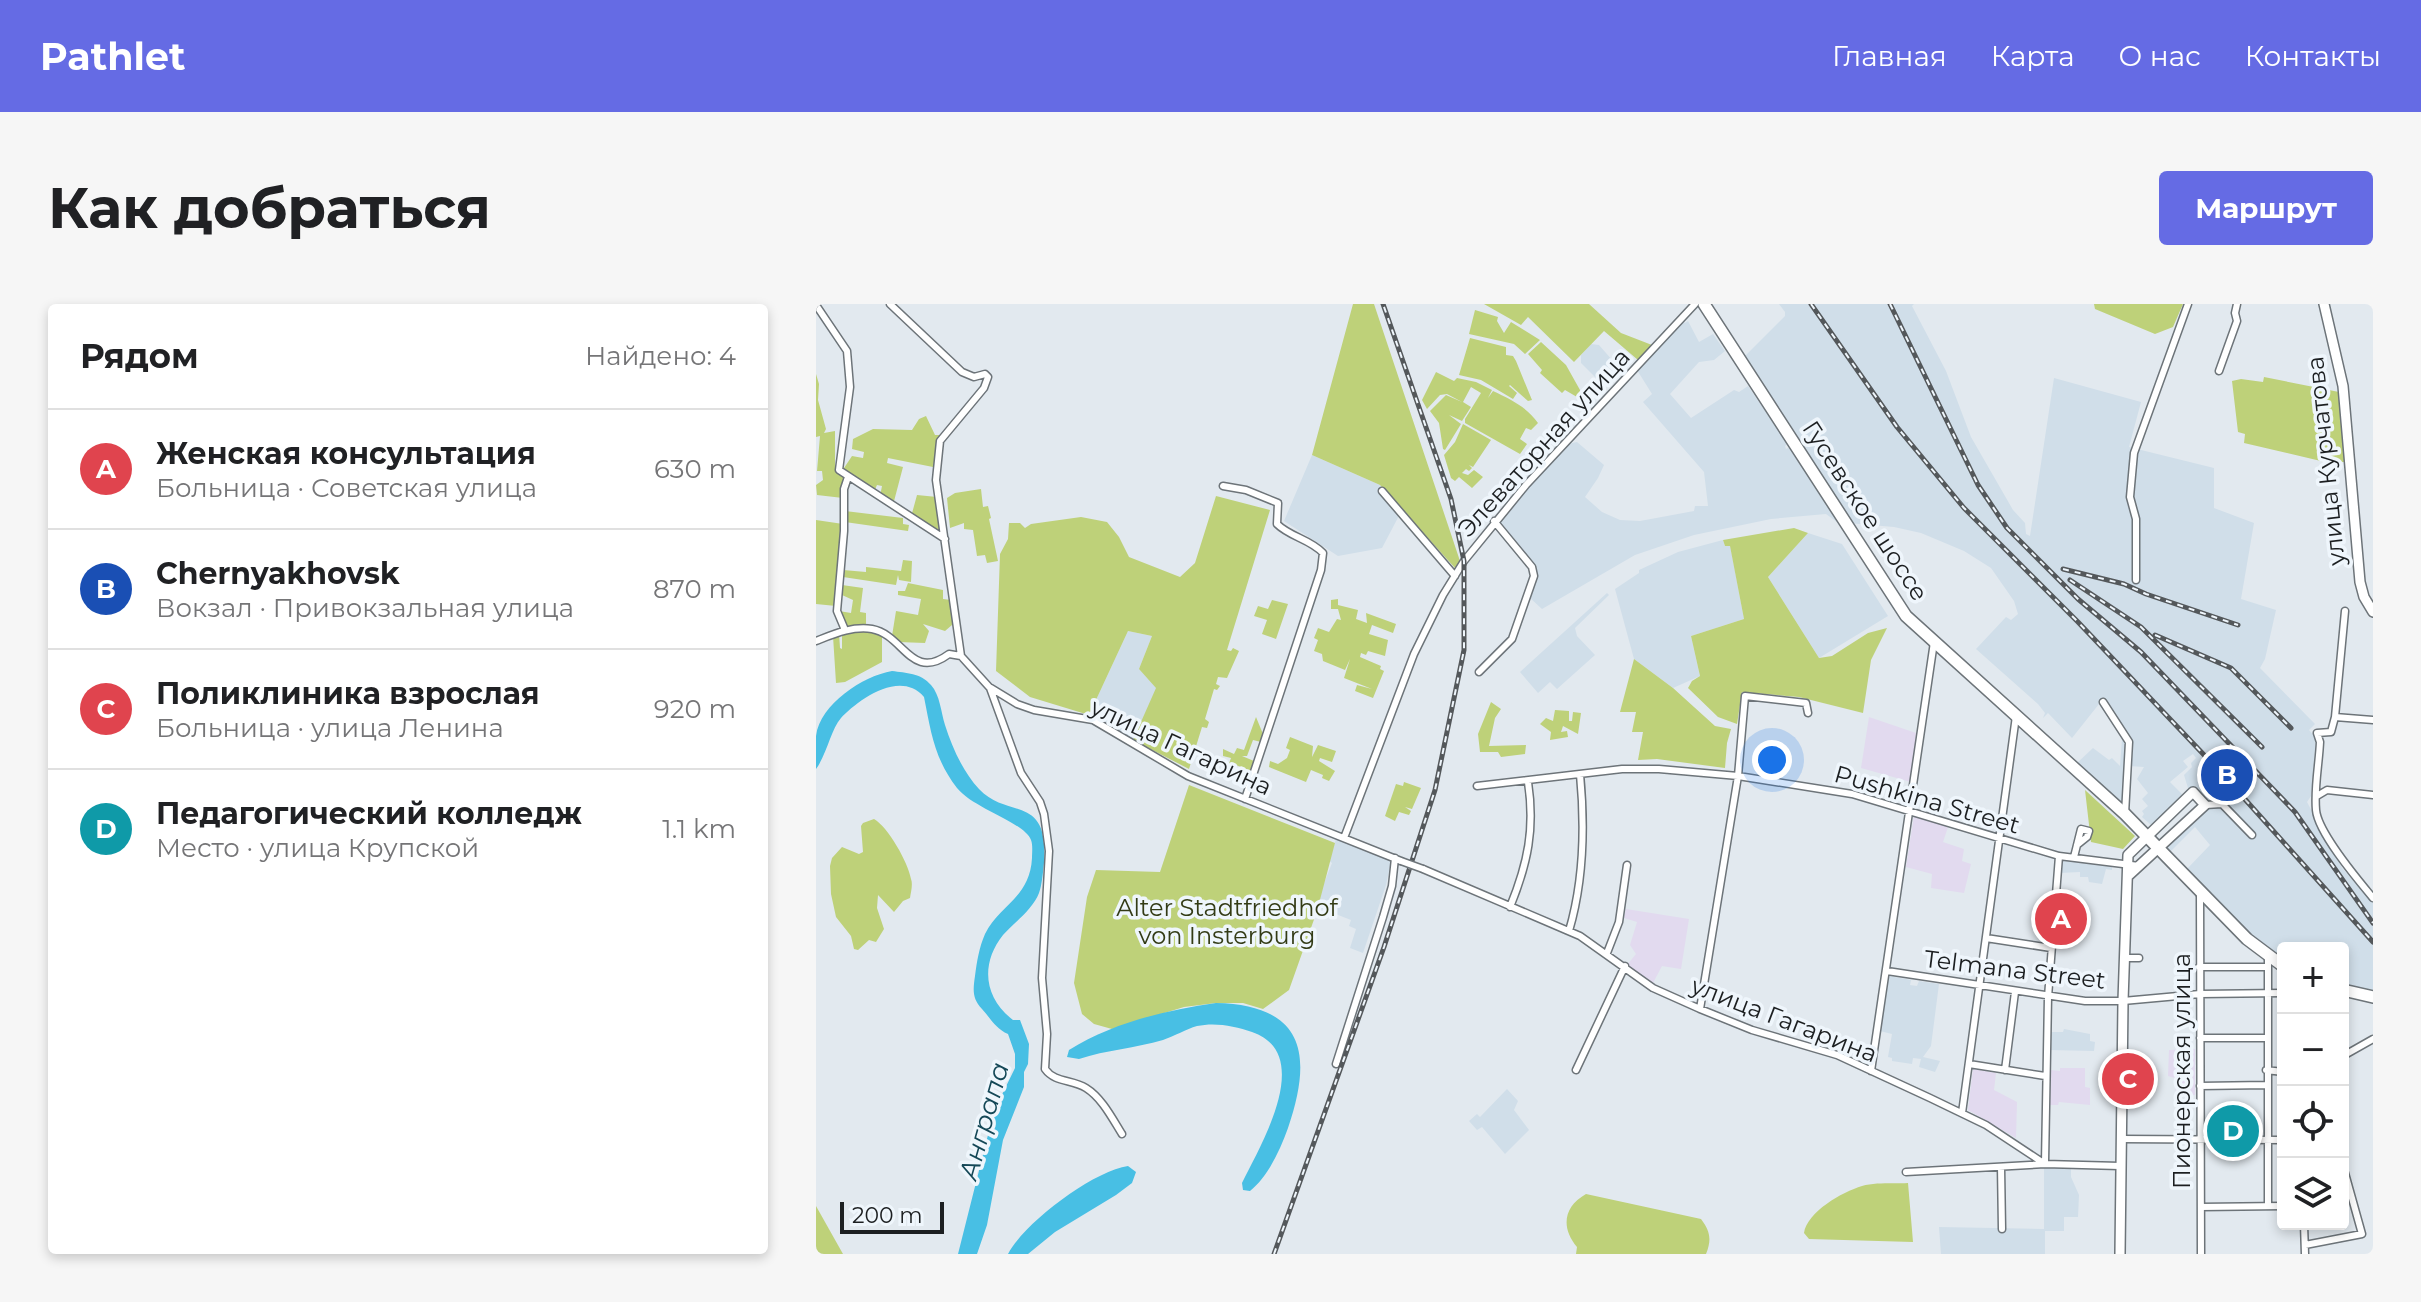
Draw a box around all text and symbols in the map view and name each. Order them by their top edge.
text: Pathlet [40,33,185,80]
text: Главная [1832,39,1947,73]
text: Карта [1991,39,2075,73]
text: О нас [2119,39,2201,73]
text: Контакты [2245,39,2381,73]
button: Маршрут [2159,171,2373,245]
text: Как добраться [48,174,491,242]
text: Рядом [80,335,199,377]
text: Найдено: 4 [585,340,736,372]
street label: Элеваторная улица [1451,342,1636,543]
street label: улица Курчатова [2300,355,2351,568]
street label: Гусевское шоссе [1796,415,1934,606]
text: Женская консультация [156,435,536,472]
text: A [96,453,116,485]
text: 630 m [654,453,736,485]
text: Больница · Советская улица [156,472,537,504]
text: Chernyakhovsk [156,555,400,592]
text: B [96,573,116,605]
text: 870 m [653,573,736,605]
text: Вокзал · Привокзальная улица [156,592,574,624]
text: Поликлиника взрослая [156,675,540,712]
street label: улица Гагарина [1085,691,1277,801]
text: C [97,693,115,725]
text: 920 m [654,693,736,725]
text: Больница · улица Ленина [156,712,504,744]
your location [1752,740,1792,780]
pin: B [2201,745,2253,805]
street label: Pushkina Street [1831,759,2023,840]
text: Педагогический колледж [156,795,582,832]
text: D [95,813,117,845]
text: 1.1 km [662,813,736,845]
text: Место · улица Крупской [156,832,479,864]
pin: A [2035,889,2087,949]
park label: Alter Stadtfriedhof von Insterburg [1116,893,1339,950]
map controls [2277,942,2349,1230]
button: + [2277,942,2349,1014]
street label: Telmana Street [1923,944,2108,995]
street label: Пионерская улица [2167,953,2196,1189]
street label: улица Гагарина [1686,970,1881,1068]
button: − [2277,1014,2349,1086]
pin: C [2102,1049,2154,1109]
water label: Анграпа [952,1059,1016,1184]
button: locate [2277,1086,2349,1158]
pin: D [2207,1101,2259,1161]
button: layers [2277,1158,2349,1230]
scale bar [840,1198,944,1234]
text: 200 m [852,1202,923,1229]

